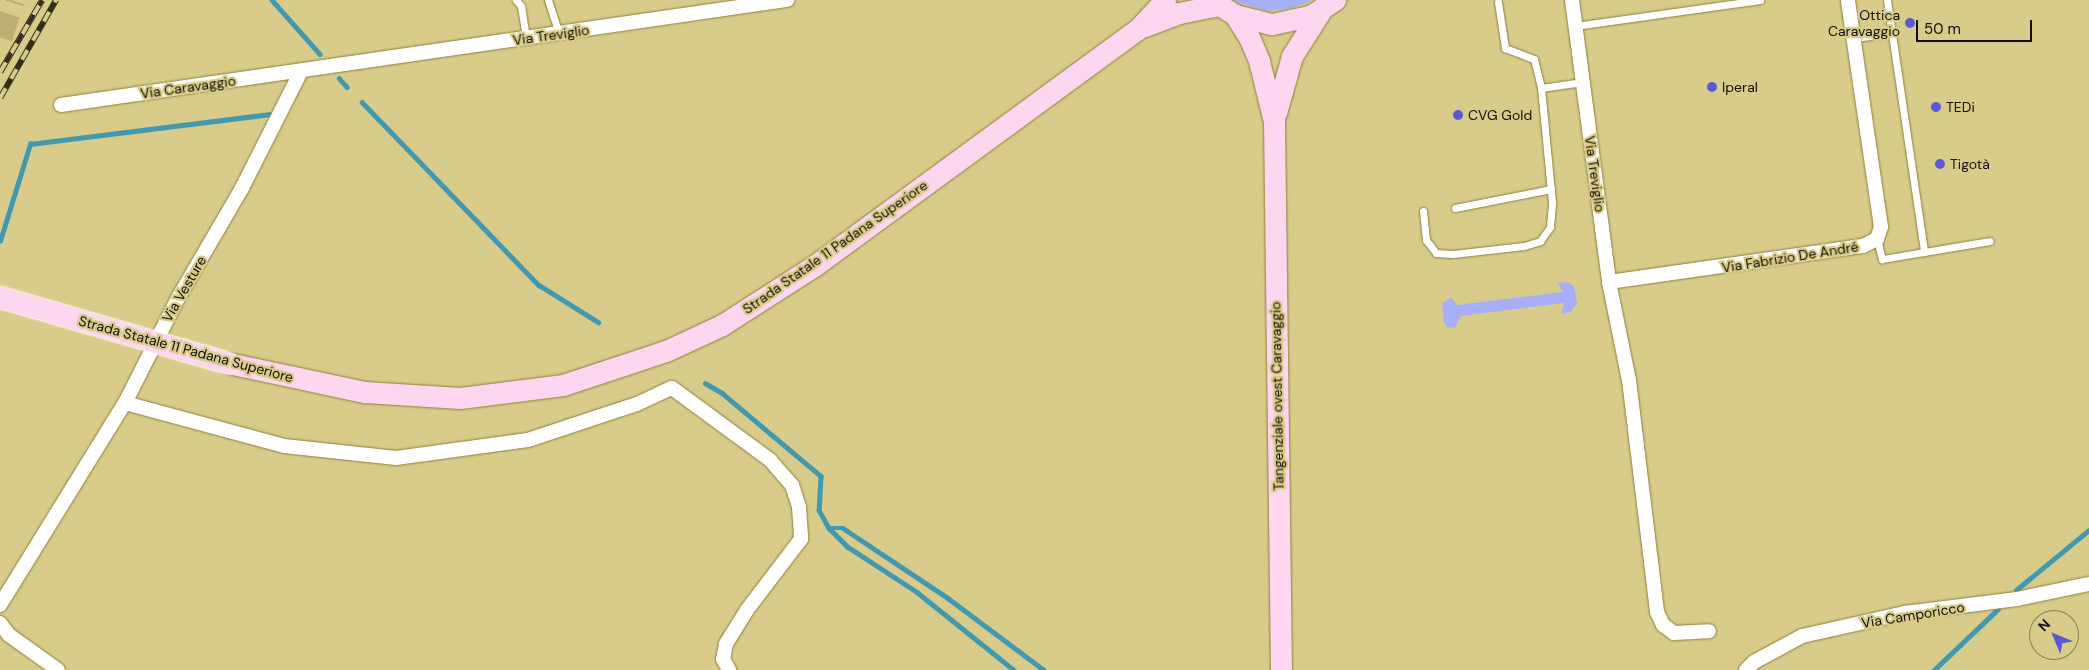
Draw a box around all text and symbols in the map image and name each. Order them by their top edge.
place label: Ottica Caravaggio [1828,7,1900,40]
scale bar [1919,10,2035,42]
marker: Ottica Caravaggio [1904,17,1916,29]
text: 50 m [1924,19,1961,39]
street label: Via Treviglio [512,21,590,49]
street label: Via Caravaggio [139,72,237,102]
place label: Iperal [1722,79,1758,95]
marker: Iperal [1706,81,1718,93]
place label: TEDi [1946,99,1975,115]
marker: TEDi [1930,101,1942,113]
place label: CVG Gold [1468,107,1532,123]
marker: CVG Gold [1452,109,1464,121]
street label: Via Treviglio [1581,135,1609,213]
place label: Tigotà [1950,156,1990,172]
marker: Tigotà [1934,158,1946,170]
street label: Strada Statale 11 Padana Superiore [739,177,931,317]
street label: Via Fabrizio De André [1720,238,1860,276]
street label: Via Vesture [158,253,210,325]
street label: Tangenziale ovest Caravaggio [1267,301,1287,491]
street label: Strada Statale 11 Padana Superiore [77,312,295,386]
street label: Via Camporicco [1860,599,1966,631]
north arrow [2029,610,2079,660]
text: N [2034,615,2054,635]

